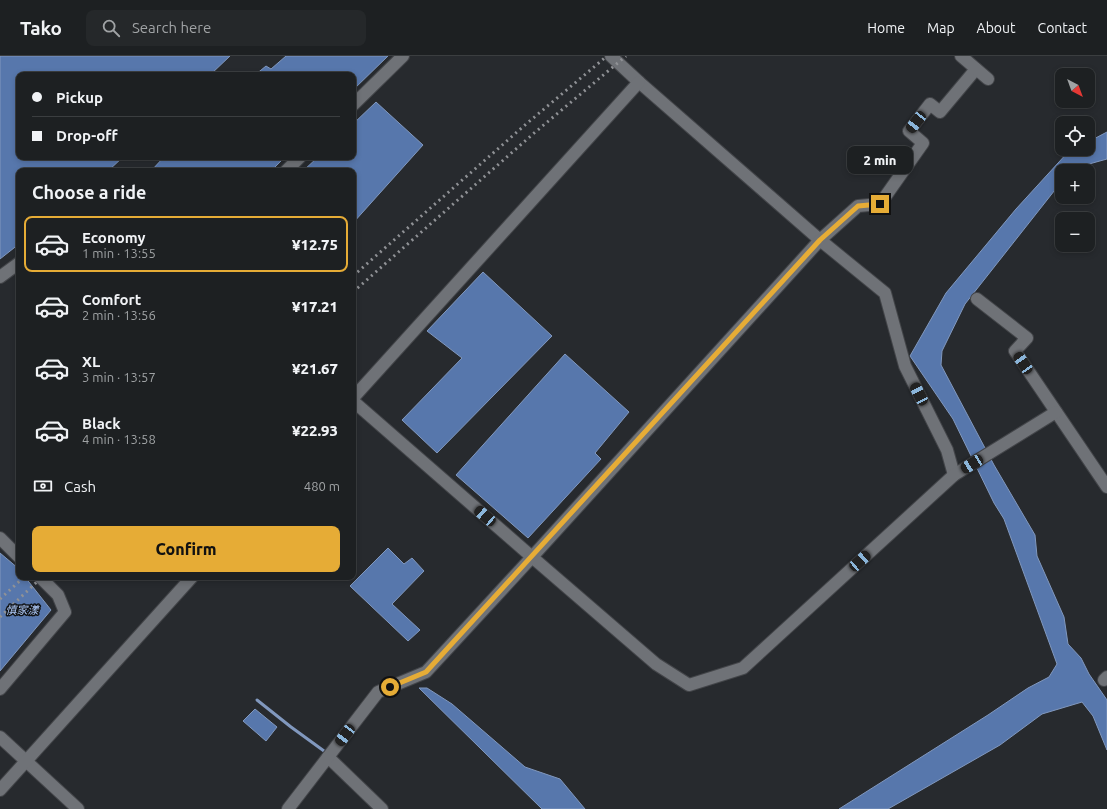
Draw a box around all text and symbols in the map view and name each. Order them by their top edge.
search box [86,10,366,46]
text: Tako [20,17,62,39]
icon: search [100,17,122,39]
text: Search here [132,19,211,36]
text: Home [867,20,905,36]
text: Map [927,20,955,36]
text: About [977,20,1016,36]
text: Contact [1038,20,1087,36]
north arrow [1055,68,1095,108]
map controls [1055,68,1095,252]
text: Pickup [56,89,103,106]
car [904,109,928,135]
button: locate [1055,116,1095,156]
text: Drop-off [56,127,118,144]
callout: 2 min [847,146,913,174]
text: 2 min [863,153,897,167]
button: + [1055,164,1095,204]
text: Choose a ride [32,182,146,202]
route end [871,195,889,213]
button: − [1055,212,1095,252]
icon: car [34,226,70,262]
text: Economy [82,229,146,246]
text: ¥12.75 [292,236,338,253]
text: 1 min · 13:55 [82,246,156,260]
icon: car [34,288,70,324]
text: Comfort [82,291,141,308]
text: ¥17.21 [292,298,338,315]
text: 2 min · 13:56 [82,308,156,322]
icon: car [34,350,70,386]
car [1011,350,1035,376]
text: XL [82,353,100,370]
text: ¥21.67 [292,360,338,377]
text: 3 min · 13:57 [82,370,156,384]
car [908,381,930,407]
icon: car [34,412,70,448]
text: Black [82,415,121,432]
text: ¥22.93 [292,422,338,439]
text: 4 min · 13:58 [82,432,156,446]
car [959,453,985,475]
icon: cash [32,475,54,497]
text: Cash [64,478,96,495]
text: 480 m [304,479,340,493]
car [472,504,498,528]
button: Confirm [32,526,340,572]
car [847,549,873,573]
water label: 慎家漾 [6,604,40,616]
route start [381,678,399,696]
car [333,722,357,748]

